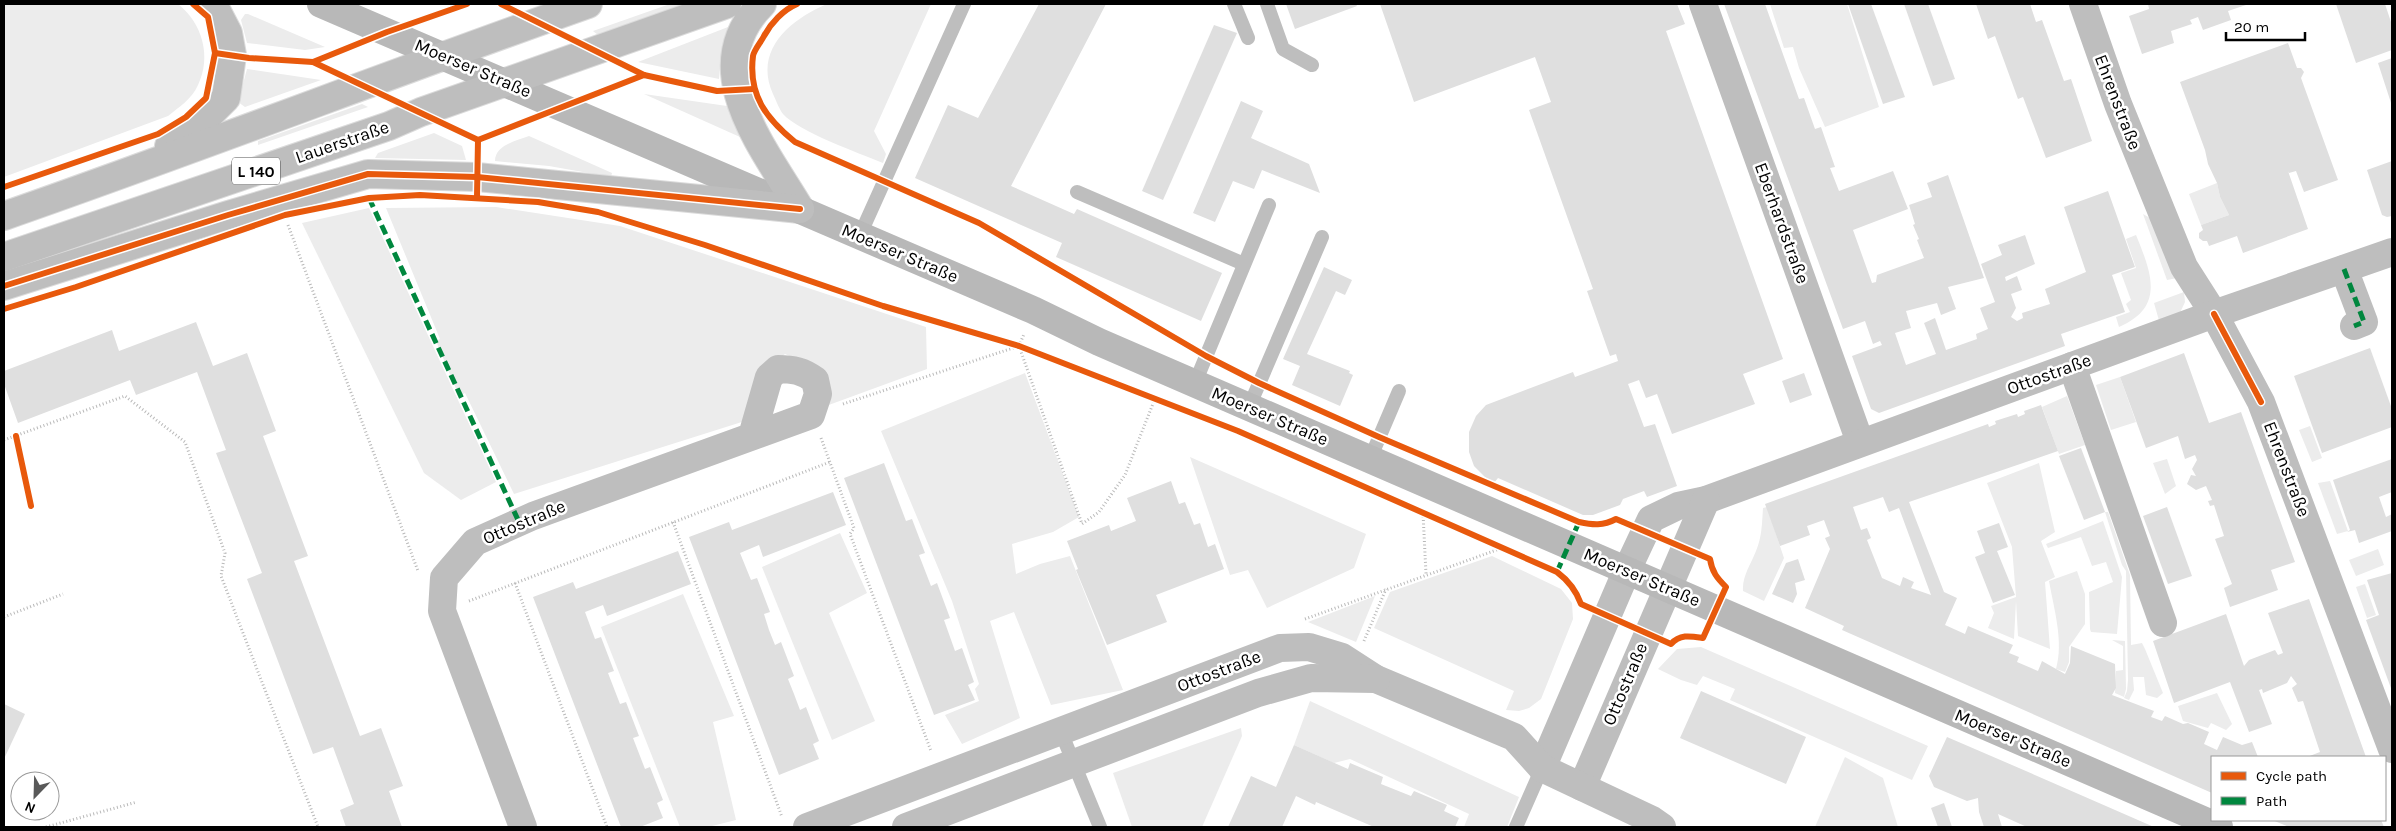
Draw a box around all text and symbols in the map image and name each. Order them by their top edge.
scale bar [2226,10,2305,42]
text: 20 m [2234,18,2269,36]
street label: Moerser Straße [411,34,535,102]
street label: Ehrenstraße [2090,51,2146,153]
street label: Lauerstraße [292,116,392,168]
road number: L 140 [232,158,280,185]
street label: Eberhardstraße [1750,159,1814,287]
street label: Moerser Straße [838,219,962,287]
street label: Ottostraße [2004,349,2094,399]
street label: Moerser Straße [1208,382,1332,450]
street label: Ehrenstraße [2259,418,2315,520]
street label: Ottostraße [479,495,569,549]
street label: Moerser Straße [1580,543,1704,611]
street label: Ottostraße [1598,639,1652,729]
street label: Ottostraße [1174,645,1264,697]
street label: Moerser Straße [1951,704,2075,772]
legend [2211,756,2386,821]
text: Cycle path [2256,767,2327,785]
north arrow [10,771,60,821]
text: Path [2256,792,2287,810]
text: N [22,798,38,817]

